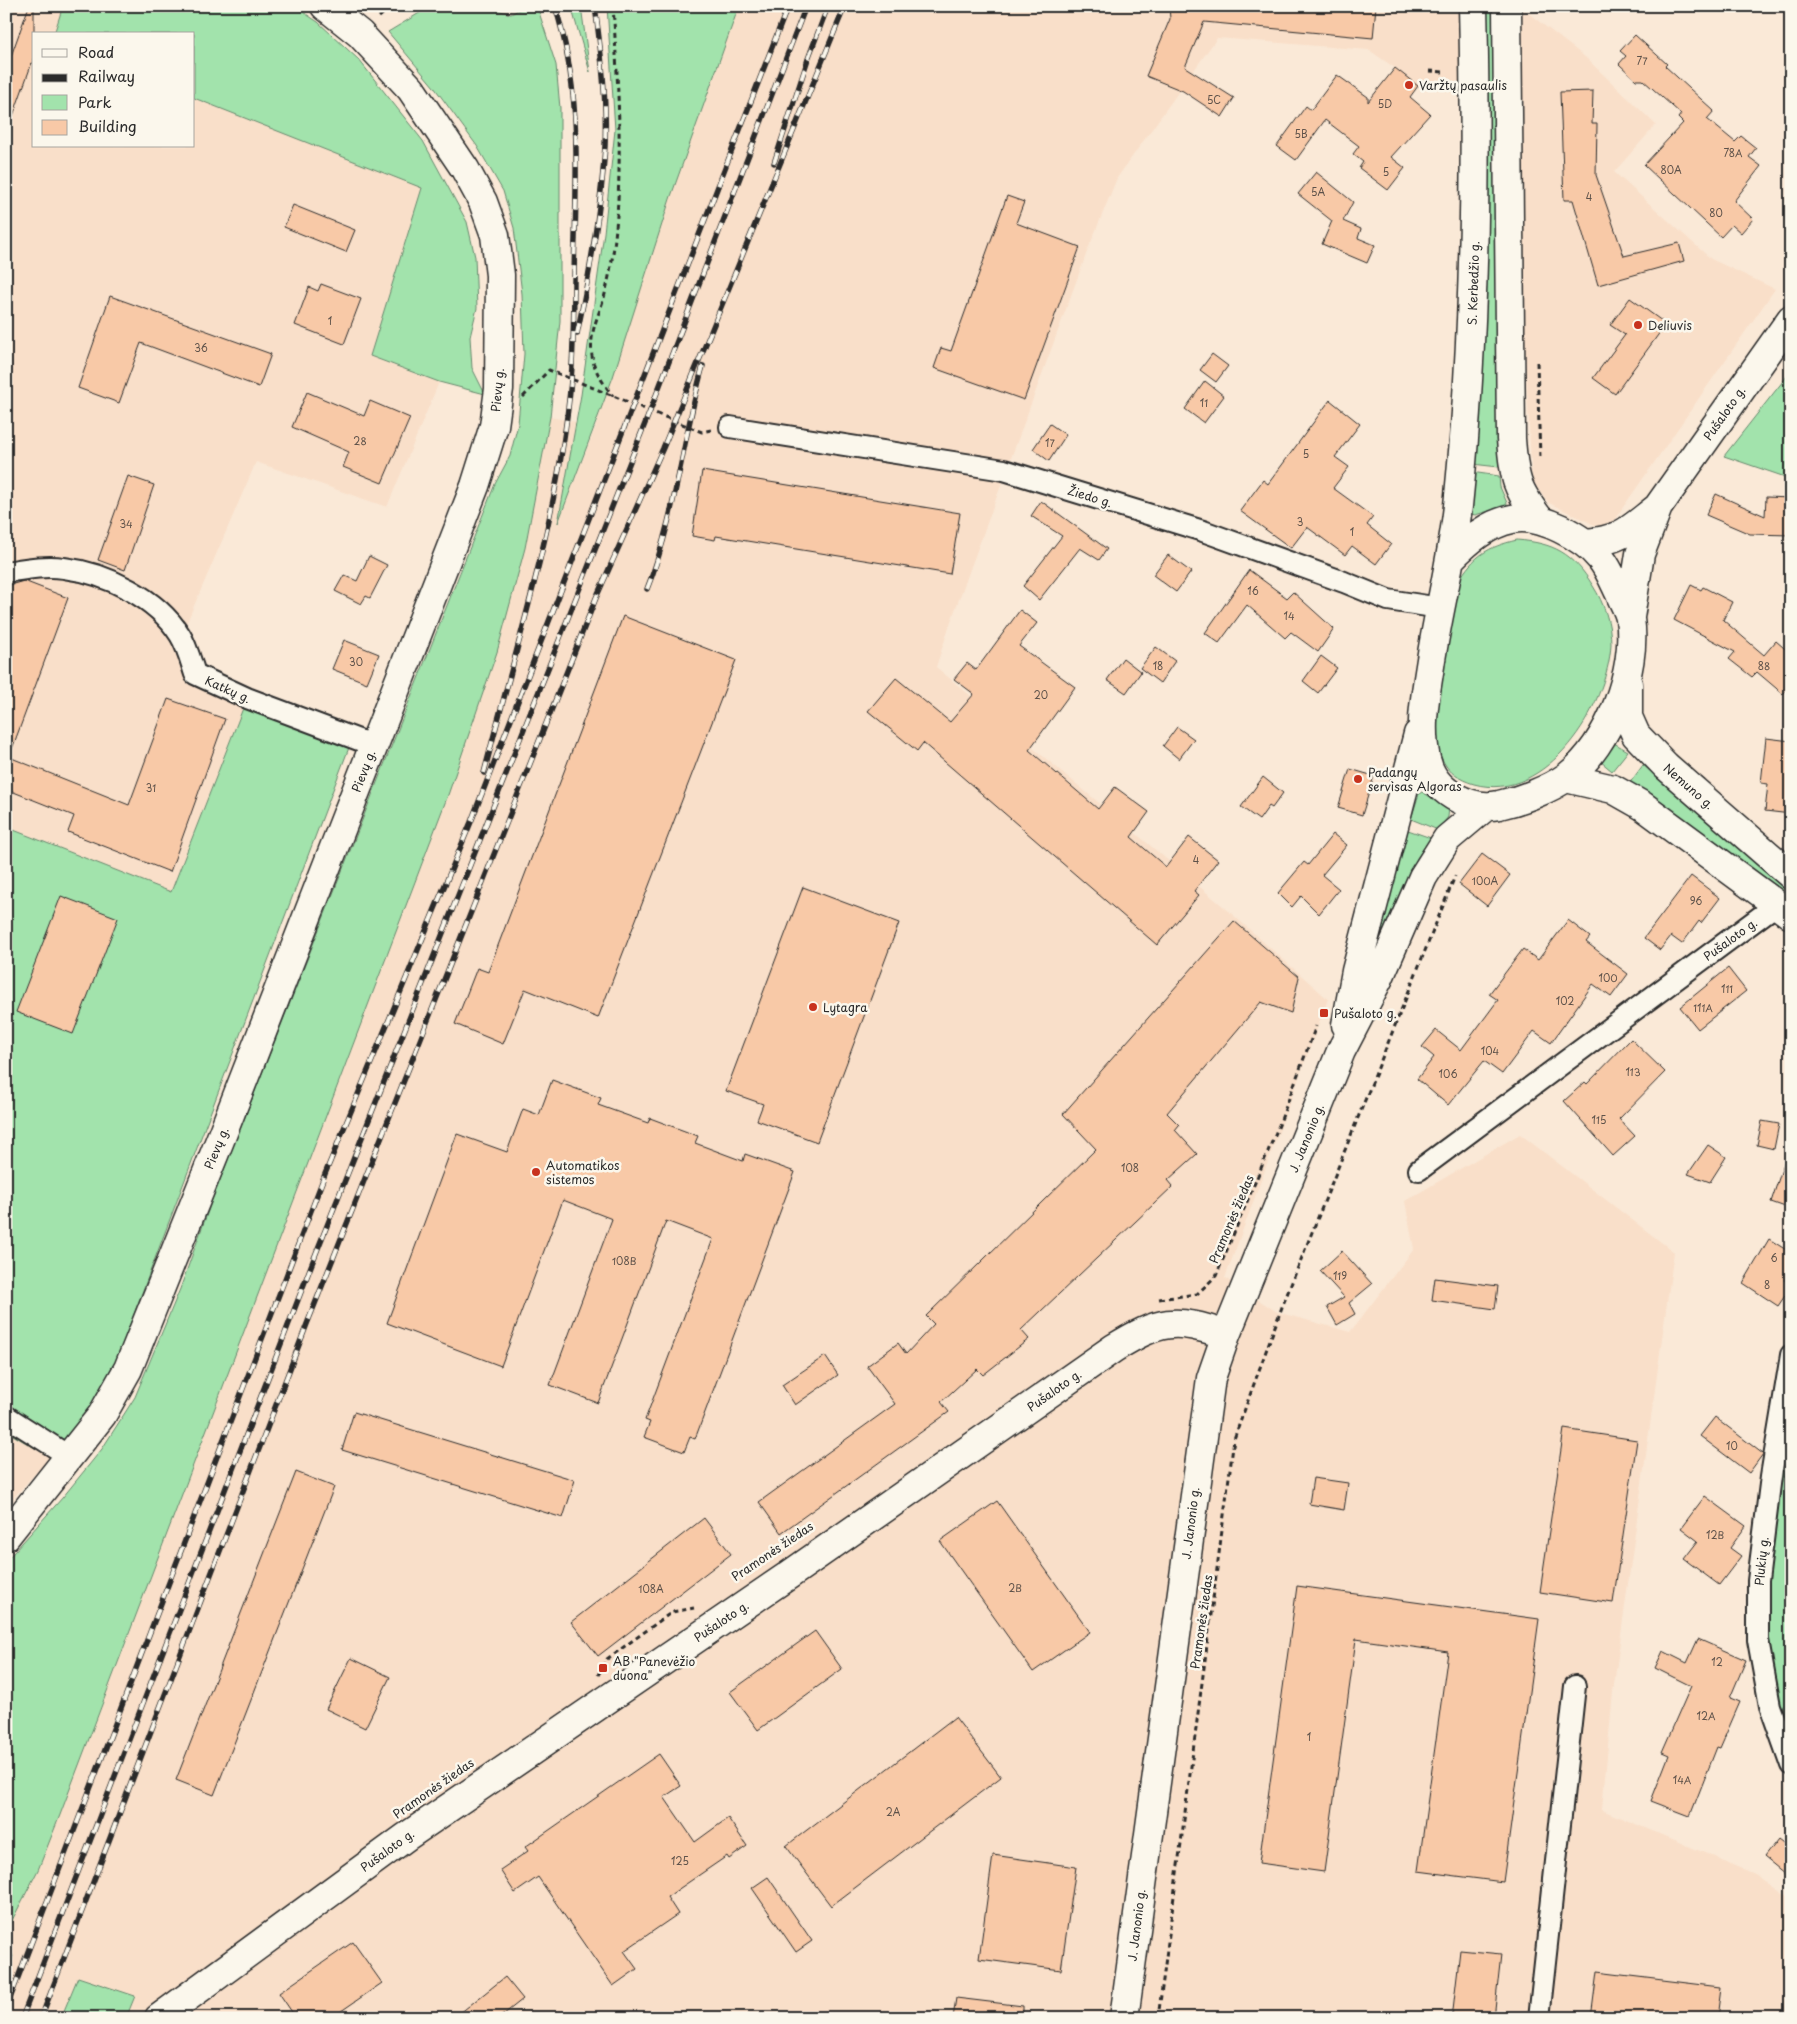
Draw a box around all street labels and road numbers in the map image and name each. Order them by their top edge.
street label: S. Kerbedžio g. [1463,241,1483,325]
street label: Pievų g. [486,367,508,413]
street label: Pušaloto g. [1699,382,1749,444]
street label: Žiedo g. [1066,481,1114,511]
street label: Katkų g. [202,671,254,707]
street label: Pievų g. [347,747,379,795]
street label: Nemuno g. [1660,759,1718,813]
street label: Pušaloto g. [1699,913,1761,965]
street label: J. Janonio g. [1284,1101,1328,1175]
street label: Pievų g. [199,1124,233,1172]
street label: Pramonės žiedas [1204,1171,1258,1266]
street label: Pušaloto g. [1023,1365,1085,1415]
street label: J. Janonio g. [1177,1486,1203,1560]
street label: Pramonės žiedas [727,1517,817,1585]
street label: Plukių g. [1749,1536,1773,1586]
street label: Pramonės žiedas [1185,1573,1217,1670]
street label: Pušaloto g. [690,1596,752,1646]
street label: Pramonės žiedas [389,1753,478,1823]
street label: Pušaloto g. [356,1824,418,1876]
street label: J. Janonio g. [1123,1888,1149,1962]

